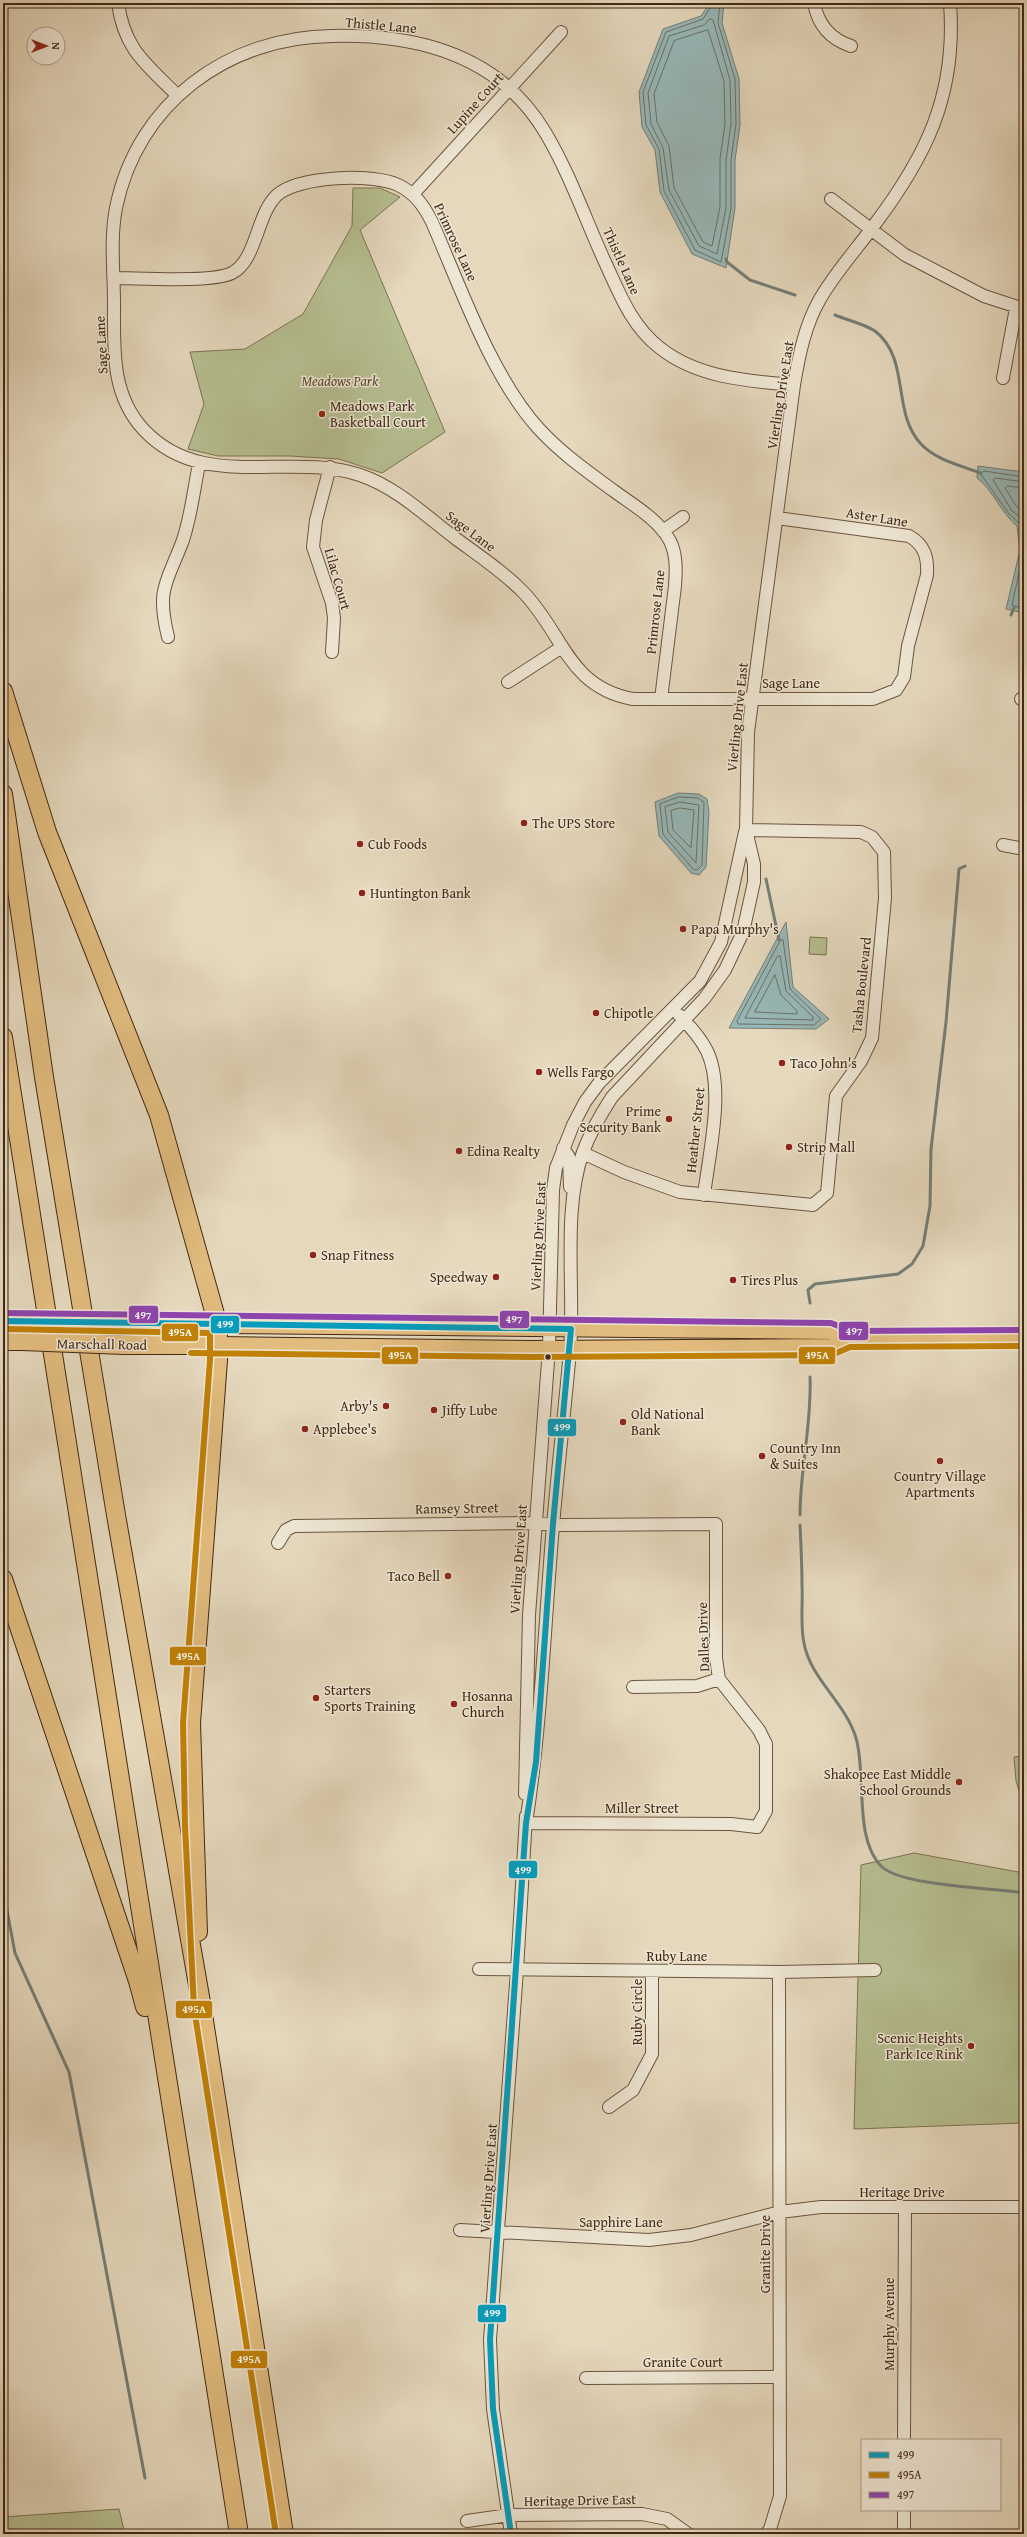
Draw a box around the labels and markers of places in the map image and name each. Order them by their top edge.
place label: Meadows Park Basketball Court [330,396,426,432]
marker: Meadows Park Basketball Court [317,409,327,419]
place label: The UPS Store [532,813,616,833]
marker: The UPS Store [519,818,529,828]
place label: Cub Foods [368,834,427,854]
marker: Cub Foods [355,839,365,849]
place label: Huntington Bank [370,883,472,903]
marker: Huntington Bank [357,888,367,898]
place label: Papa Murphy's [691,919,779,939]
marker: Papa Murphy's [678,924,688,934]
place label: Chipotle [604,1003,654,1023]
marker: Chipotle [591,1008,601,1018]
place label: Taco John's [790,1053,857,1073]
marker: Taco John's [777,1058,787,1068]
place label: Wells Fargo [547,1062,614,1082]
marker: Wells Fargo [534,1067,544,1077]
place label: Prime Security Bank [580,1101,662,1137]
marker: Prime Security Bank [664,1114,674,1124]
place label: Strip Mall [797,1137,855,1157]
place label: Edina Realty [467,1141,540,1161]
marker: Strip Mall [784,1142,794,1152]
marker: Edina Realty [454,1146,464,1156]
place label: Snap Fitness [321,1245,394,1265]
marker: Snap Fitness [308,1250,318,1260]
place label: Speedway [430,1267,488,1287]
place label: Tires Plus [741,1270,798,1290]
marker: Speedway [491,1272,501,1282]
marker: Tires Plus [728,1275,738,1285]
unlabelled marker [543,1352,553,1362]
place label: Arby's [340,1396,378,1416]
place label: Jiffy Lube [440,1400,498,1420]
marker: Arby's [381,1401,391,1411]
place label: Old National Bank [631,1404,704,1440]
marker: Jiffy Lube [429,1405,439,1415]
marker: Old National Bank [618,1417,628,1427]
place label: Applebee's [313,1419,377,1439]
marker: Applebee's [300,1424,310,1434]
place label: Country Inn & Suites [770,1438,841,1474]
marker: Country Inn & Suites [757,1451,767,1461]
marker: Country Village Apartments [935,1456,945,1466]
place label: Country Village Apartments [894,1466,986,1502]
place label: Taco Bell [387,1566,440,1586]
marker: Taco Bell [443,1571,453,1581]
place label: Starters Sports Training [324,1680,416,1716]
place label: Hosanna Church [462,1686,513,1722]
marker: Starters Sports Training [311,1693,321,1703]
marker: Hosanna Church [449,1699,459,1709]
place label: Shakopee East Middle School Grounds [824,1764,951,1800]
marker: Shakopee East Middle School Grounds [954,1777,964,1787]
place label: Scenic Heights Park Ice Rink [877,2028,964,2064]
marker: Scenic Heights Park Ice Rink [966,2041,976,2051]

